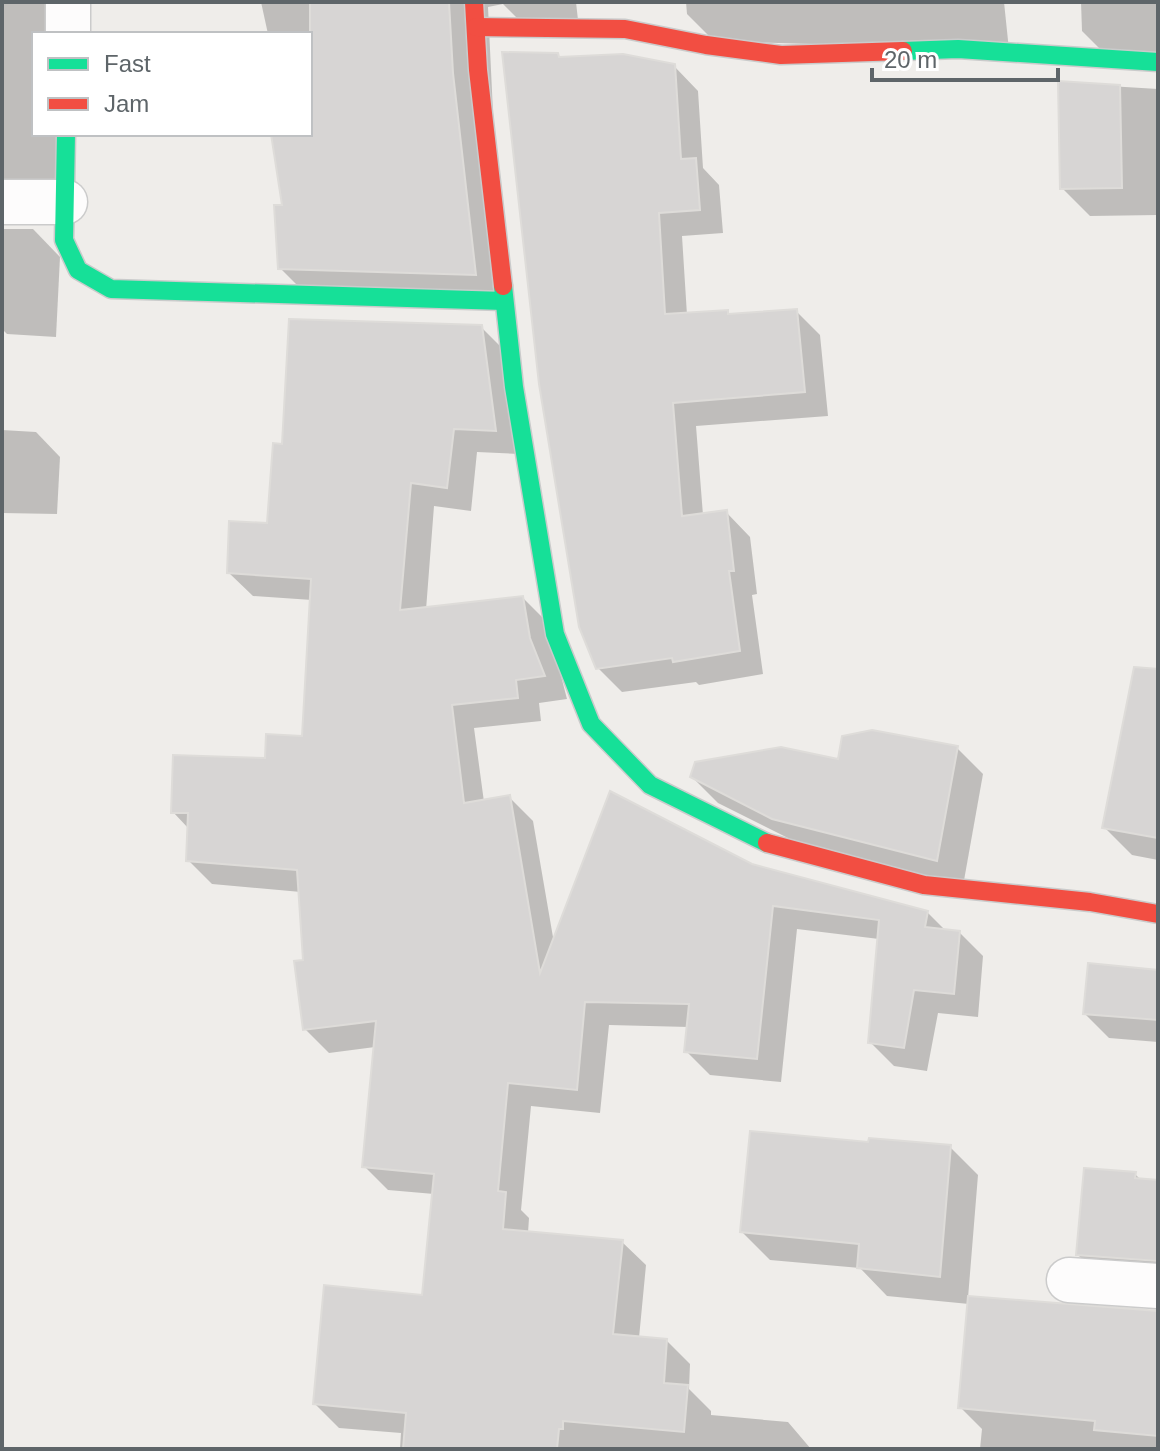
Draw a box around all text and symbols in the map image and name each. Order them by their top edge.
legend [32,32,312,136]
scale bar [872,32,1058,82]
text: 20 m [884,46,937,73]
text: Fast [104,50,151,77]
text: Jam [104,90,149,117]

